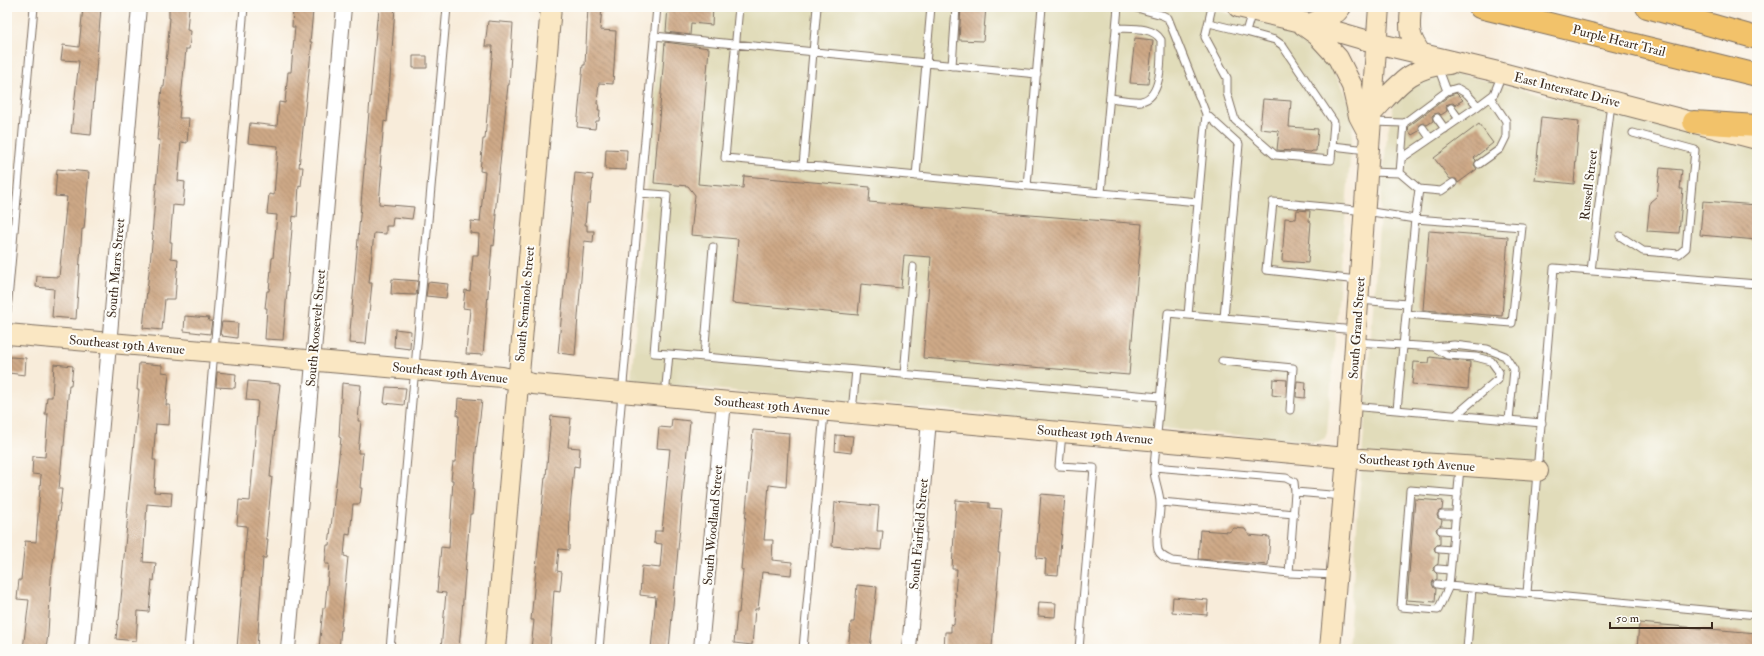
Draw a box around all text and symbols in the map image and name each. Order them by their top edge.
street label: Purple Heart Trail [1571,22,1668,61]
street label: East Interstate Drive [1512,69,1622,111]
street label: Russell Street [1577,149,1601,221]
street label: South Marrs Street [104,217,128,319]
street label: South Seminole Street [512,246,538,362]
street label: South Roosevelt Street [303,269,329,387]
street label: South Grand Street [1345,276,1369,380]
street label: Southeast 19th Avenue [69,332,186,358]
street label: Southeast 19th Avenue [391,359,509,387]
street label: Southeast 19th Avenue [714,393,831,419]
street label: Southeast 19th Avenue [1037,422,1154,448]
street label: Southeast 19th Avenue [1359,451,1476,475]
street label: South Woodland Street [700,464,726,586]
street label: South Fairfield Street [906,478,932,590]
scale bar [1610,604,1712,630]
text: 50 m [1616,611,1640,626]

